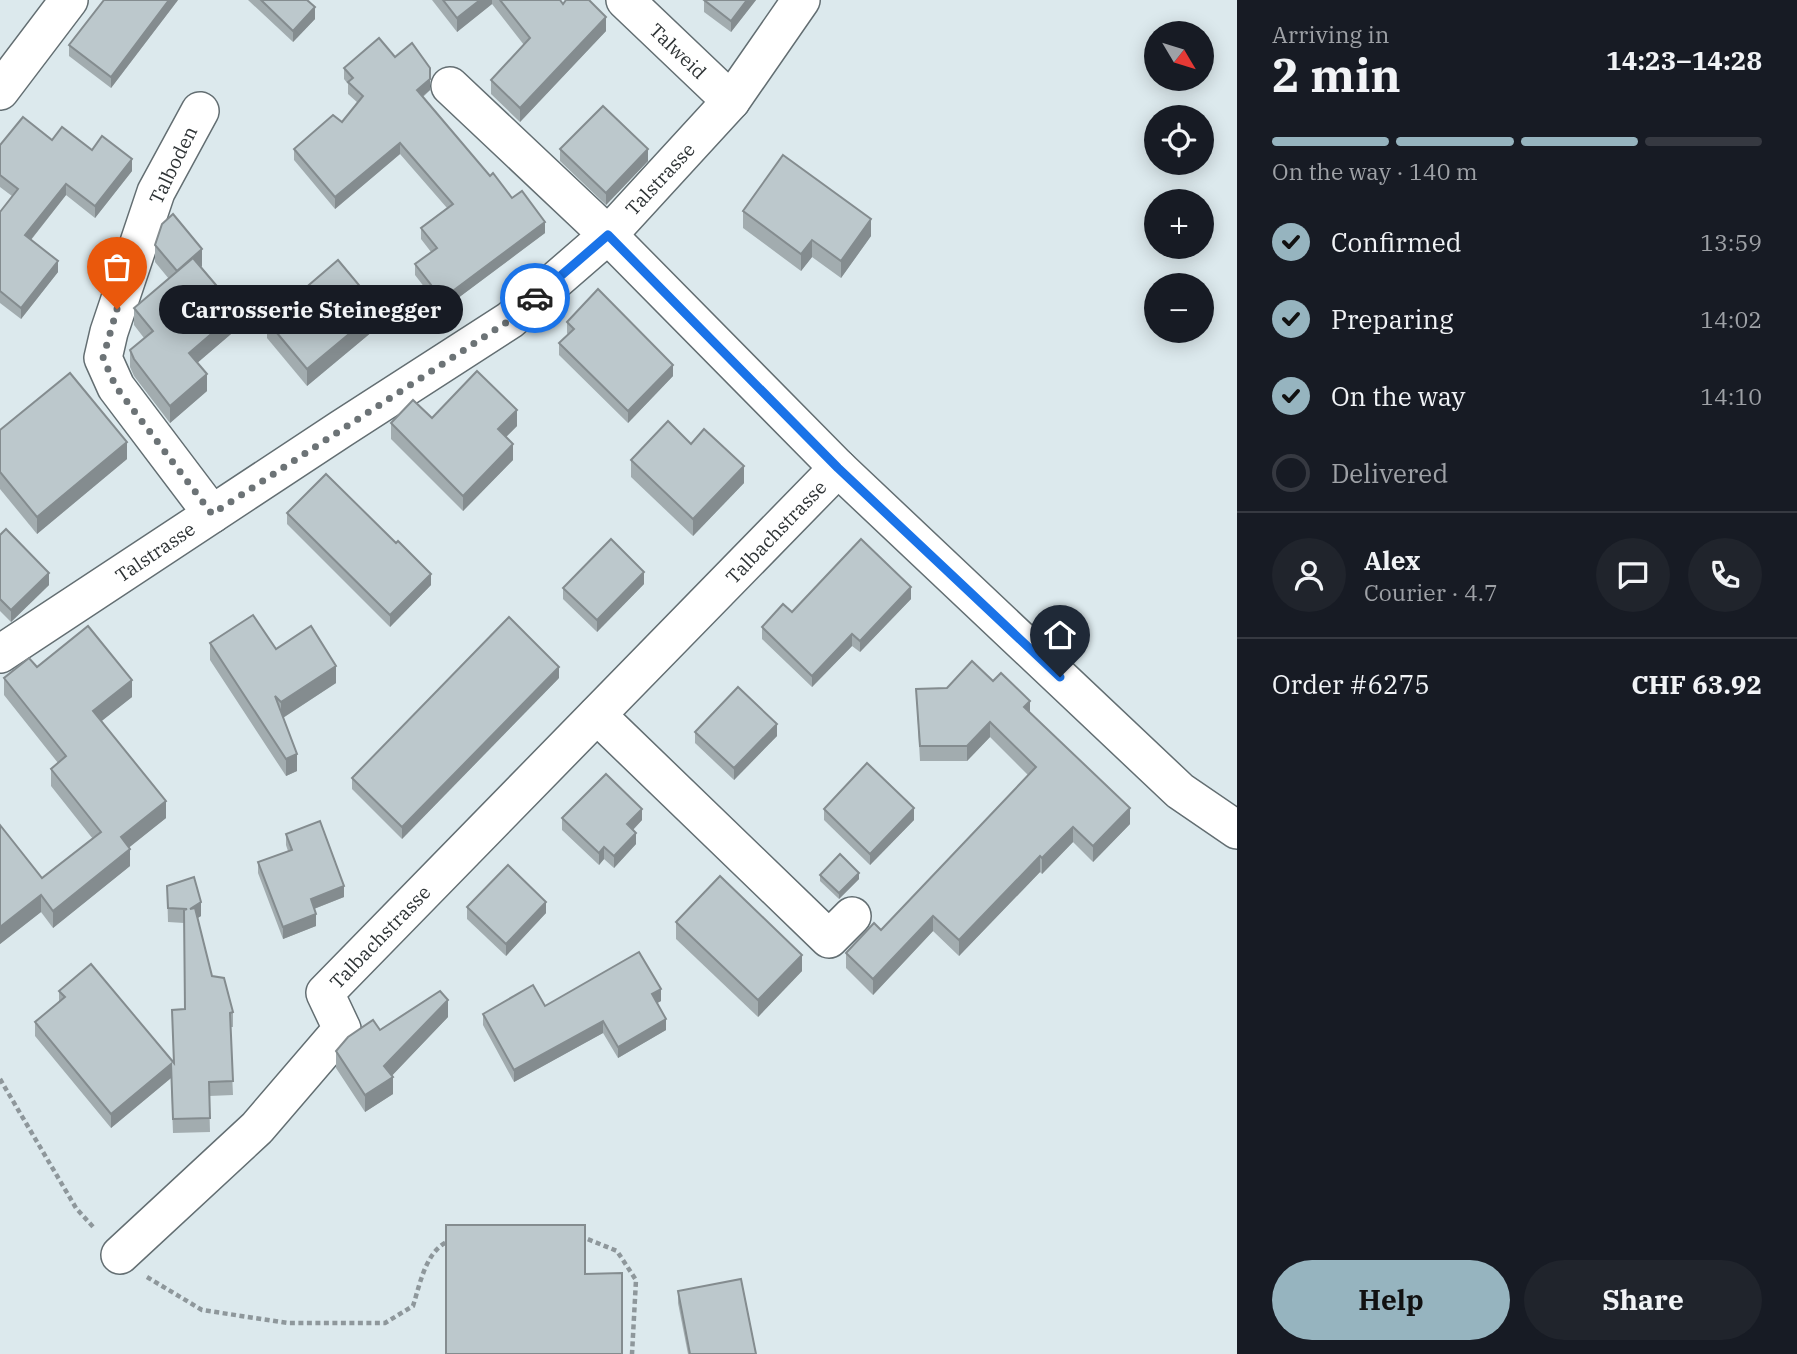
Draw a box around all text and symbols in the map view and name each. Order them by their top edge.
street label: Talweid [644,18,712,84]
text: Arriving in [1272,19,1389,49]
north arrow [1144,21,1214,91]
map controls [1144,21,1214,343]
text: 14:23–14:28 [1606,43,1762,77]
text: 2 min [1272,45,1401,105]
button: locate [1144,105,1214,175]
street label: Talboden [144,122,202,208]
street label: Talstrasse [620,138,700,220]
text: On the way · 140 m [1272,156,1478,186]
button: + [1144,189,1214,259]
icon: check [1272,223,1310,261]
text: Confirmed [1331,225,1462,259]
text: 13:59 [1700,227,1762,257]
pin [87,237,147,309]
icon: bag [98,248,136,286]
courier [500,263,570,333]
button: − [1144,273,1214,343]
icon: car [516,279,554,317]
callout: Carrosserie Steinegger [159,284,464,334]
text: Carrosserie Steinegger [181,294,441,324]
icon: check [1272,300,1310,338]
text: Preparing [1331,302,1453,336]
text: 14:02 [1700,304,1762,334]
icon: check [1272,377,1310,415]
text: On the way [1331,379,1465,413]
text: 14:10 [1700,381,1762,411]
text: Delivered [1331,456,1448,490]
street label: Talbachstrasse [721,475,831,589]
street label: Talstrasse [111,517,199,587]
button: person [1272,538,1346,612]
button: chat [1596,538,1670,612]
button: phone [1688,538,1762,612]
text: Alex [1364,543,1420,577]
text: Courier · 4.7 [1364,577,1498,607]
pin [1030,605,1090,677]
icon: home [1041,616,1079,654]
text: Order #6275 [1272,667,1430,701]
text: CHF 63.92 [1631,667,1762,701]
street label: Talbachstrasse [325,880,435,994]
button: Help [1272,1260,1510,1340]
button: Share [1524,1260,1762,1340]

